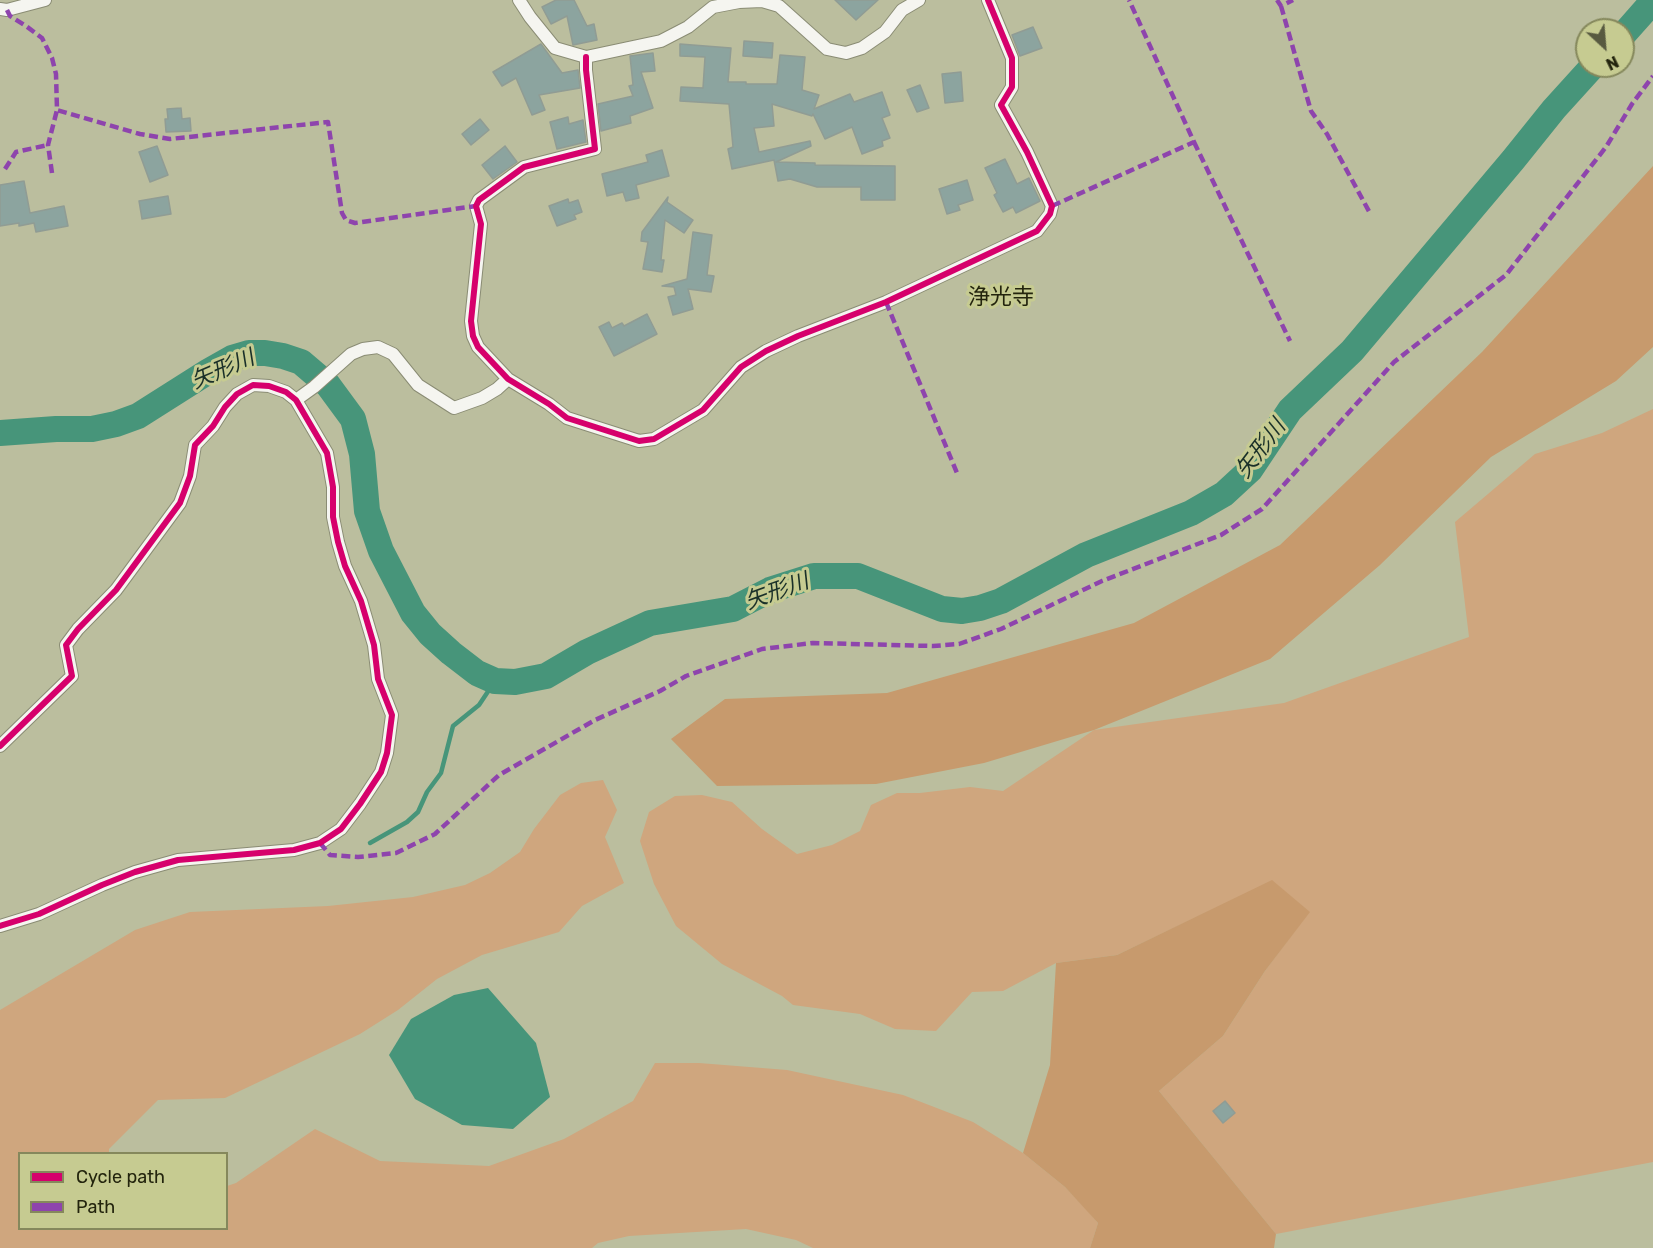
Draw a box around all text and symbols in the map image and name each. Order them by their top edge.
north arrow [1575,18,1635,78]
text: N [1603,52,1622,74]
district label: 浄光寺 [968,285,1034,311]
water label: 矢形川 [187,345,259,395]
water label: 矢形川 [1231,415,1291,483]
water label: 矢形川 [741,568,813,616]
legend [18,1152,228,1230]
text: Cycle path [76,1166,165,1188]
text: Path [76,1196,115,1218]

